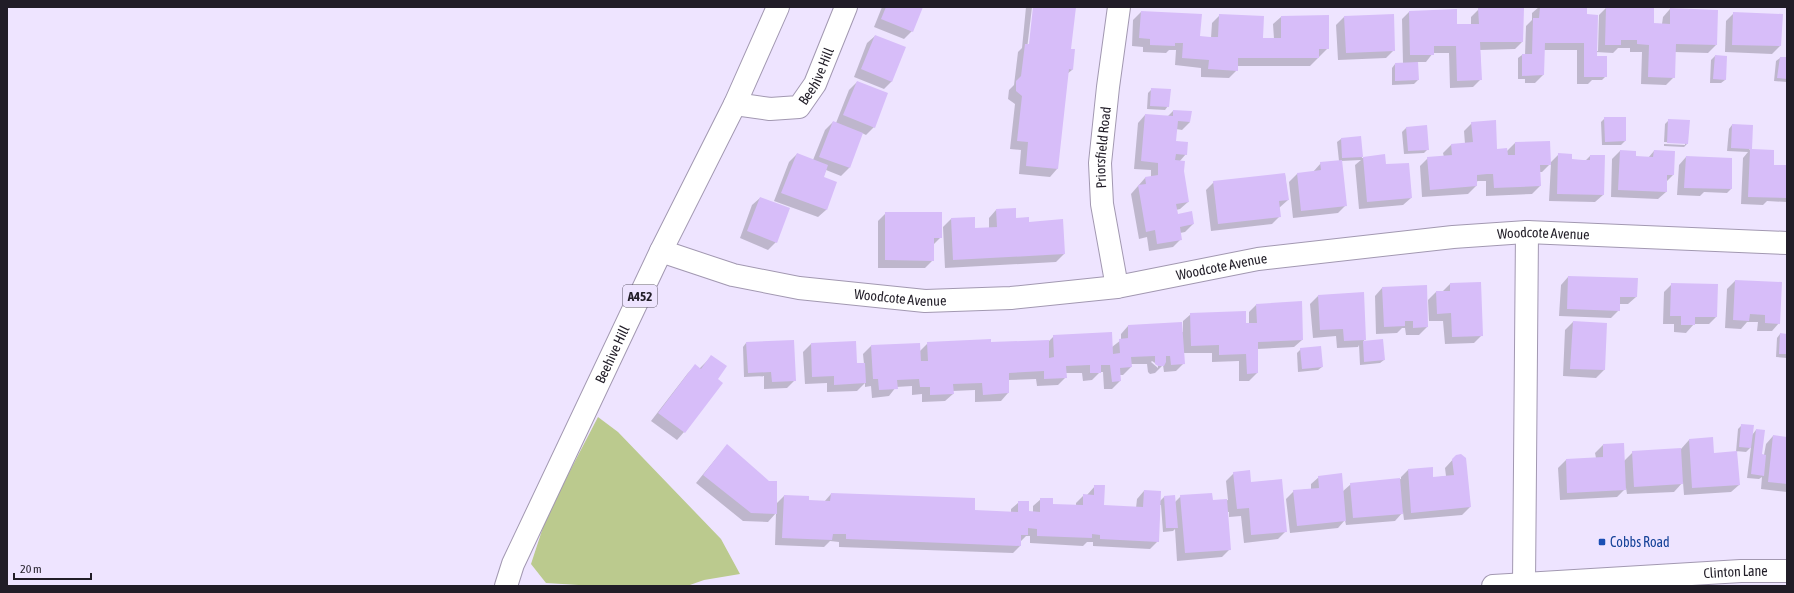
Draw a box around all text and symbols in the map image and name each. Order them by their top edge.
street label: Beehive Hill [795,45,837,108]
street label: Priorsfield Road [1092,106,1114,189]
street label: Woodcote Avenue [1497,224,1590,243]
street label: Woodcote Avenue [1175,250,1268,283]
road number: A452 [623,285,657,307]
street label: Woodcote Avenue [854,286,947,309]
street label: Beehive Hill [592,323,633,386]
place label: Cobbs Road [1610,534,1670,550]
marker: Cobbs Road [1597,537,1607,547]
scale bar [14,555,91,581]
text: 20 m [20,562,42,576]
street label: Clinton Lane [1703,563,1768,581]

